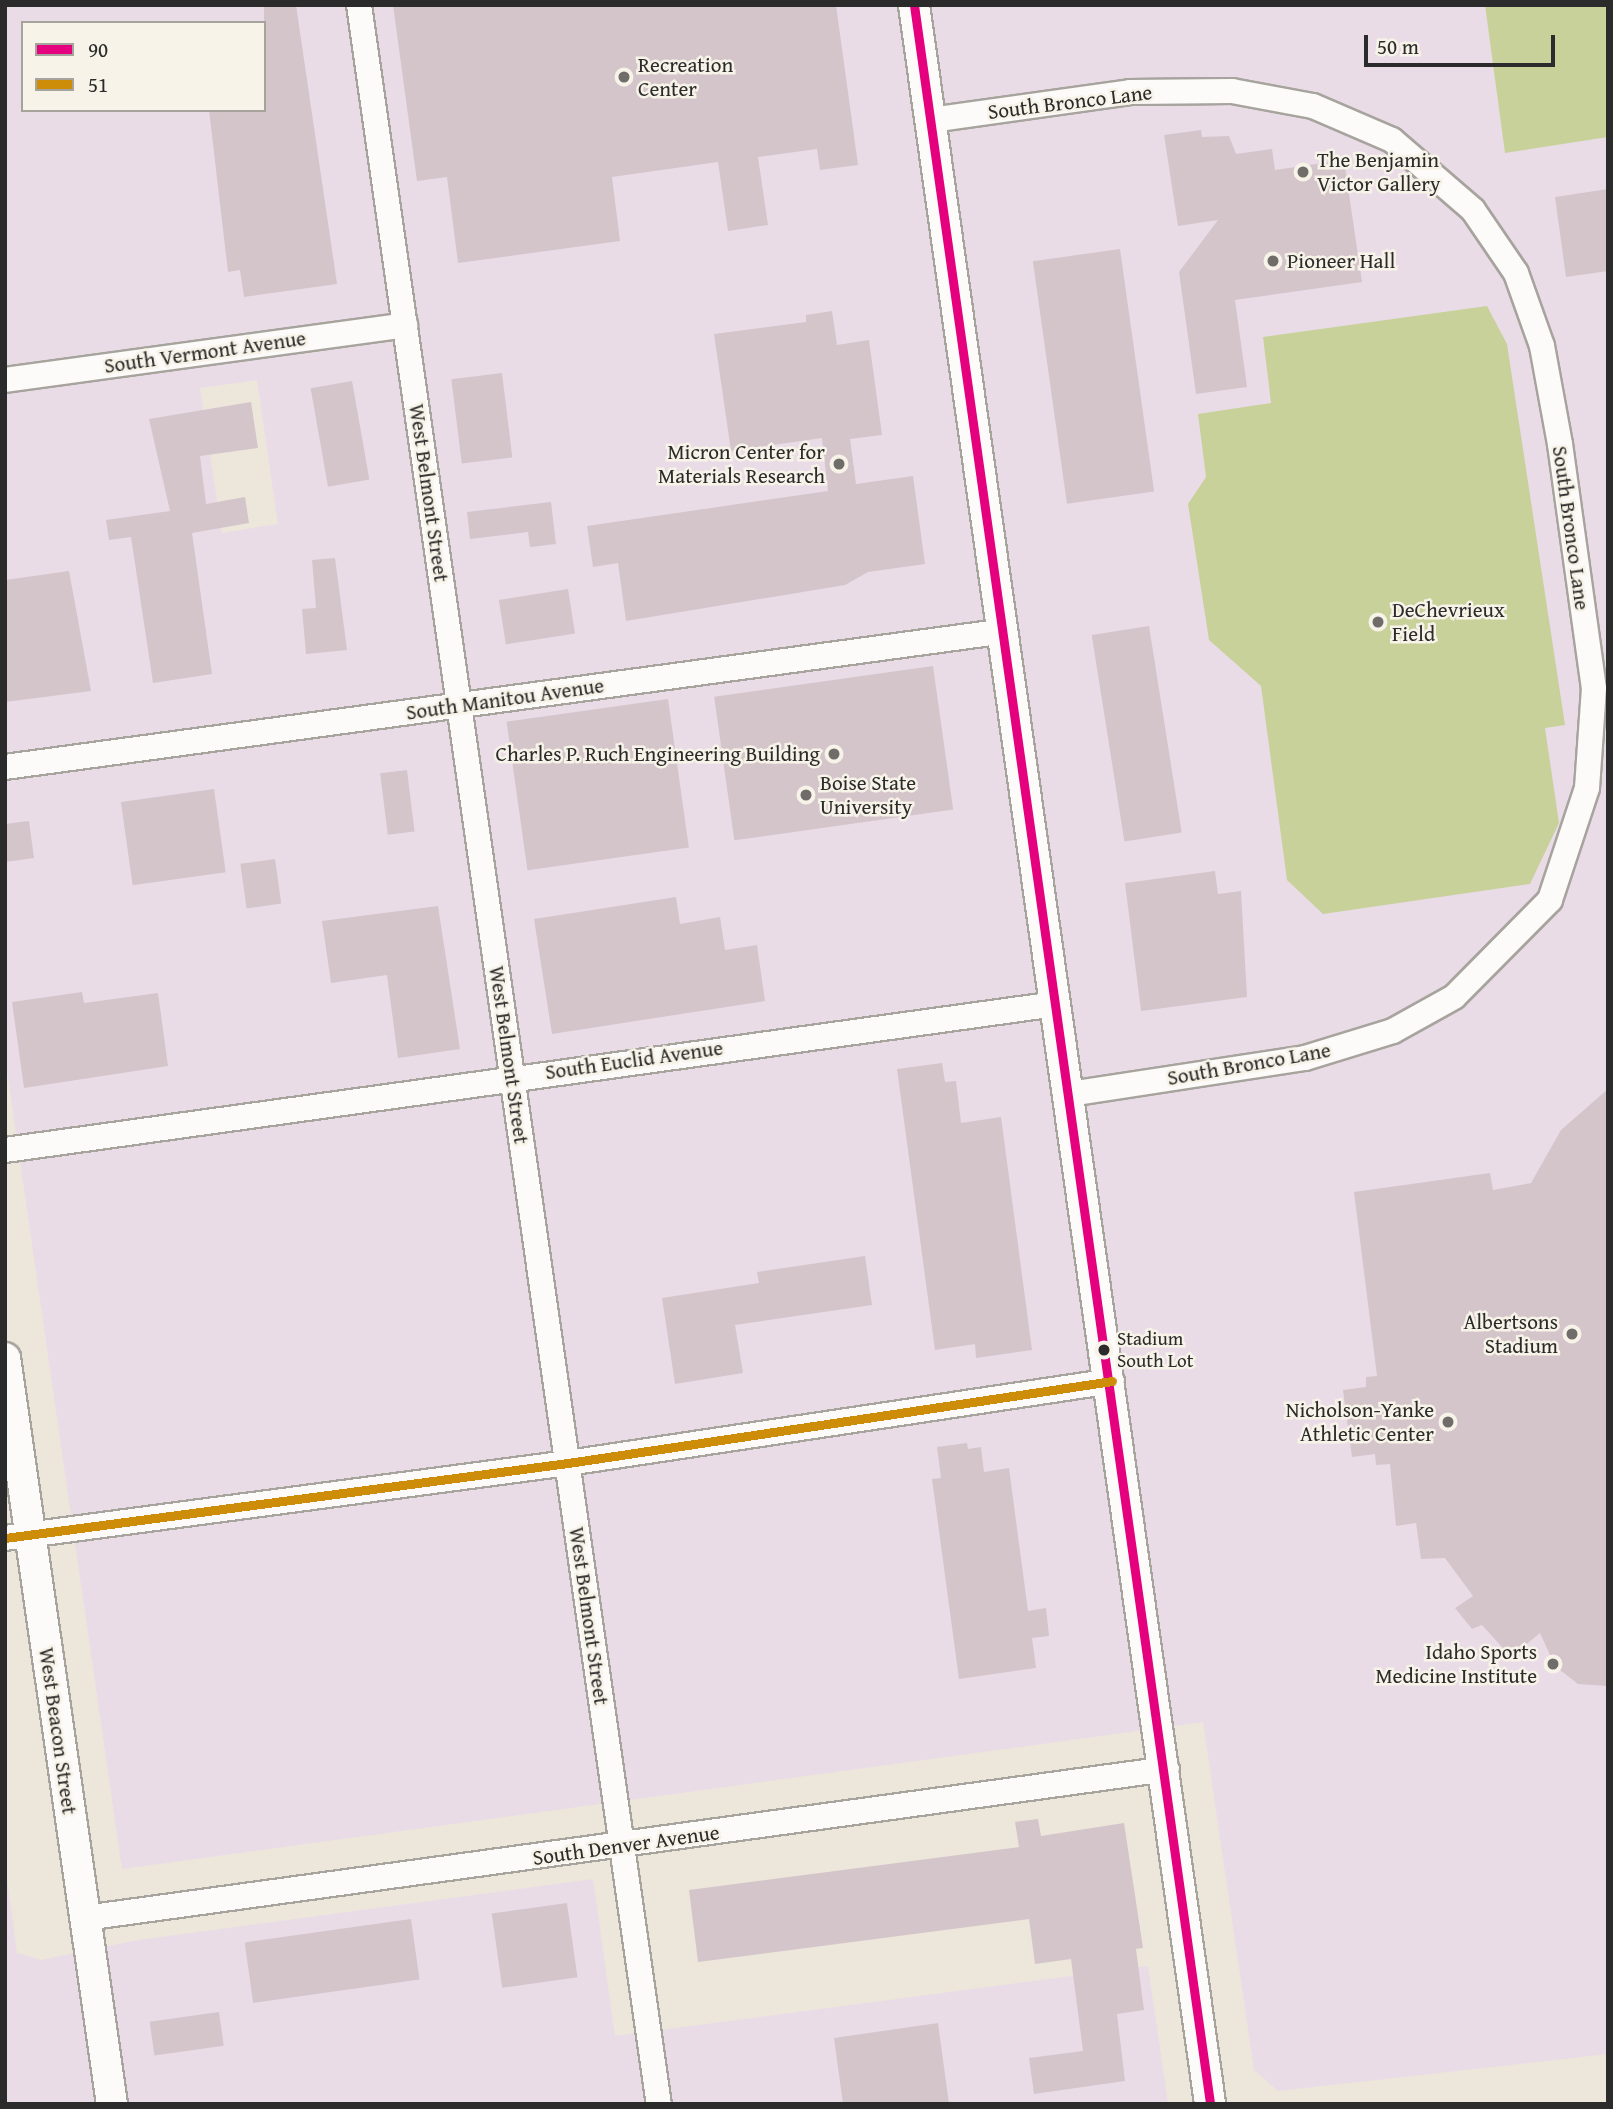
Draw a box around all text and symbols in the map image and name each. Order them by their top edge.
legend [21,21,266,112]
scale bar [1368,21,1559,65]
text: 50 m [1377,31,1419,62]
text: 90 [88,34,108,65]
place label: Recreation Center [638,52,733,102]
text: 51 [88,69,108,100]
marker: Recreation Center [616,69,632,85]
street label: South Bronco Lane [986,79,1154,125]
place label: The Benjamin Victor Gallery [1317,147,1440,197]
marker: The Benjamin Victor Gallery [1295,164,1311,180]
place label: Pioneer Hall [1287,248,1395,274]
marker: Pioneer Hall [1265,253,1281,269]
street label: South Vermont Avenue [103,325,307,379]
street label: West Belmont Street [404,402,454,584]
place label: Micron Center for Materials Research [658,439,825,489]
street label: South Bronco Lane [1547,444,1595,612]
marker: Micron Center for Materials Research [831,456,847,472]
place label: DeChevrieux Field [1392,597,1505,647]
marker: DeChevrieux Field [1370,614,1386,630]
street label: South Manitou Avenue [404,673,606,725]
place label: Charles P. Ruch Engineering Building [496,741,820,767]
marker: Charles P. Ruch Engineering Building [826,746,842,762]
place label: Boise State University [820,770,916,820]
marker: Boise State University [798,787,814,803]
street label: West Belmont Street [484,964,534,1146]
street label: South Euclid Avenue [543,1035,725,1085]
street label: South Bronco Lane [1165,1037,1333,1091]
place label: Albertsons Stadium [1463,1309,1558,1359]
marker: Albertsons Stadium [1564,1326,1580,1342]
place label: Stadium South Lot [1117,1328,1193,1372]
marker: Stadium South Lot [1097,1343,1111,1357]
place label: Nicholson-Yanke Athletic Center [1286,1397,1434,1447]
marker: Nicholson-Yanke Athletic Center [1440,1414,1456,1430]
street label: West Belmont Street [564,1525,614,1707]
place label: Idaho Sports Medicine Institute [1375,1639,1537,1689]
street label: West Beacon Street [34,1646,82,1816]
marker: Idaho Sports Medicine Institute [1543,1654,1563,1674]
street label: South Denver Avenue [531,1819,721,1871]

